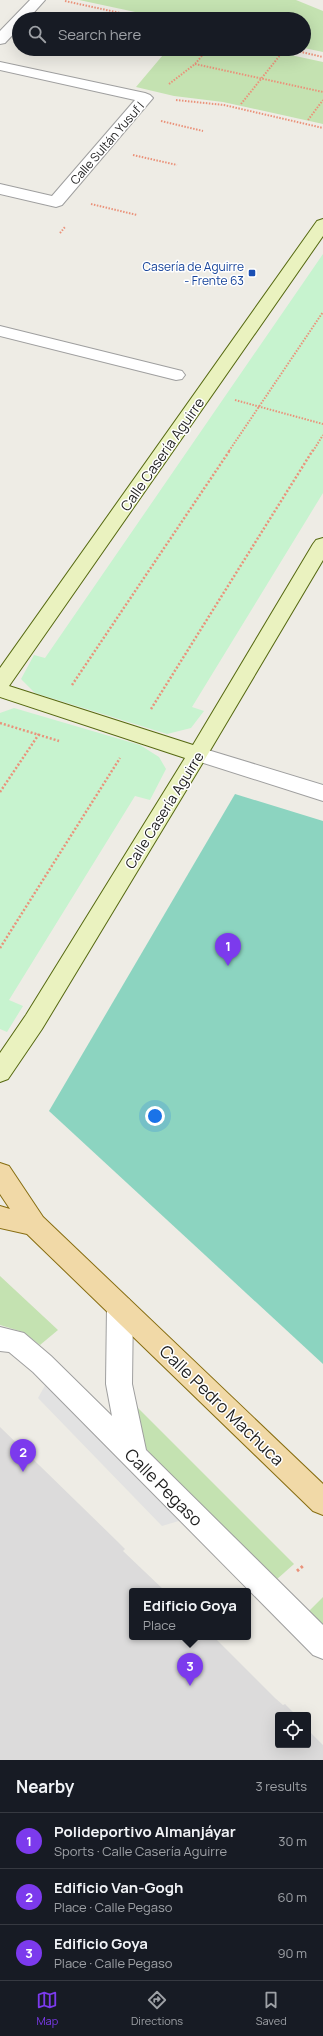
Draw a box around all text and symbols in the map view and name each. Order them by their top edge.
search box [12,12,311,56]
icon: search [26,23,48,45]
text: Search here [58,24,141,45]
street label: Calle Sultán Yusuf I [66,98,148,188]
place label: Casería de Aguirre - Frente 63 [143,258,244,289]
marker: Casería de Aguirre - Frente 63 [247,268,257,278]
street label: Calle Casería Aguirre [116,393,208,515]
street label: Calle Casería Aguirre [120,748,208,872]
pin: 1 [215,933,241,966]
your location [145,1106,165,1126]
street label: Calle Pedro Machuca [155,1340,289,1470]
pin: 2 [10,1439,36,1472]
street label: Calle Pegaso [120,1443,208,1531]
popup [129,1588,251,1640]
text: Edificio Goya [143,1595,237,1616]
text: Place [143,1616,176,1634]
pin: 3 [177,1653,203,1686]
map controls [275,1712,311,1748]
button: locate [275,1712,311,1748]
text: Nearby [16,1775,74,1798]
text: 3 results [255,1777,307,1795]
text: Polideportivo Almanjáyar [54,1821,236,1842]
text: 1 [26,1832,32,1850]
text: 30 m [278,1832,307,1850]
text: Sports · Calle Casería Aguirre [54,1842,227,1860]
text: Edificio Van-Gogh [54,1877,183,1898]
text: 2 [25,1888,33,1906]
text: 60 m [277,1888,307,1906]
text: Place · Calle Pegaso [54,1898,172,1916]
text: Edificio Goya [54,1933,148,1954]
text: 3 [25,1944,33,1962]
text: 90 m [277,1944,307,1962]
text: Place · Calle Pegaso [54,1954,172,1972]
tab: Map [36,1989,58,2028]
tab: Directions [131,1989,183,2028]
tab: Saved [256,1989,287,2028]

